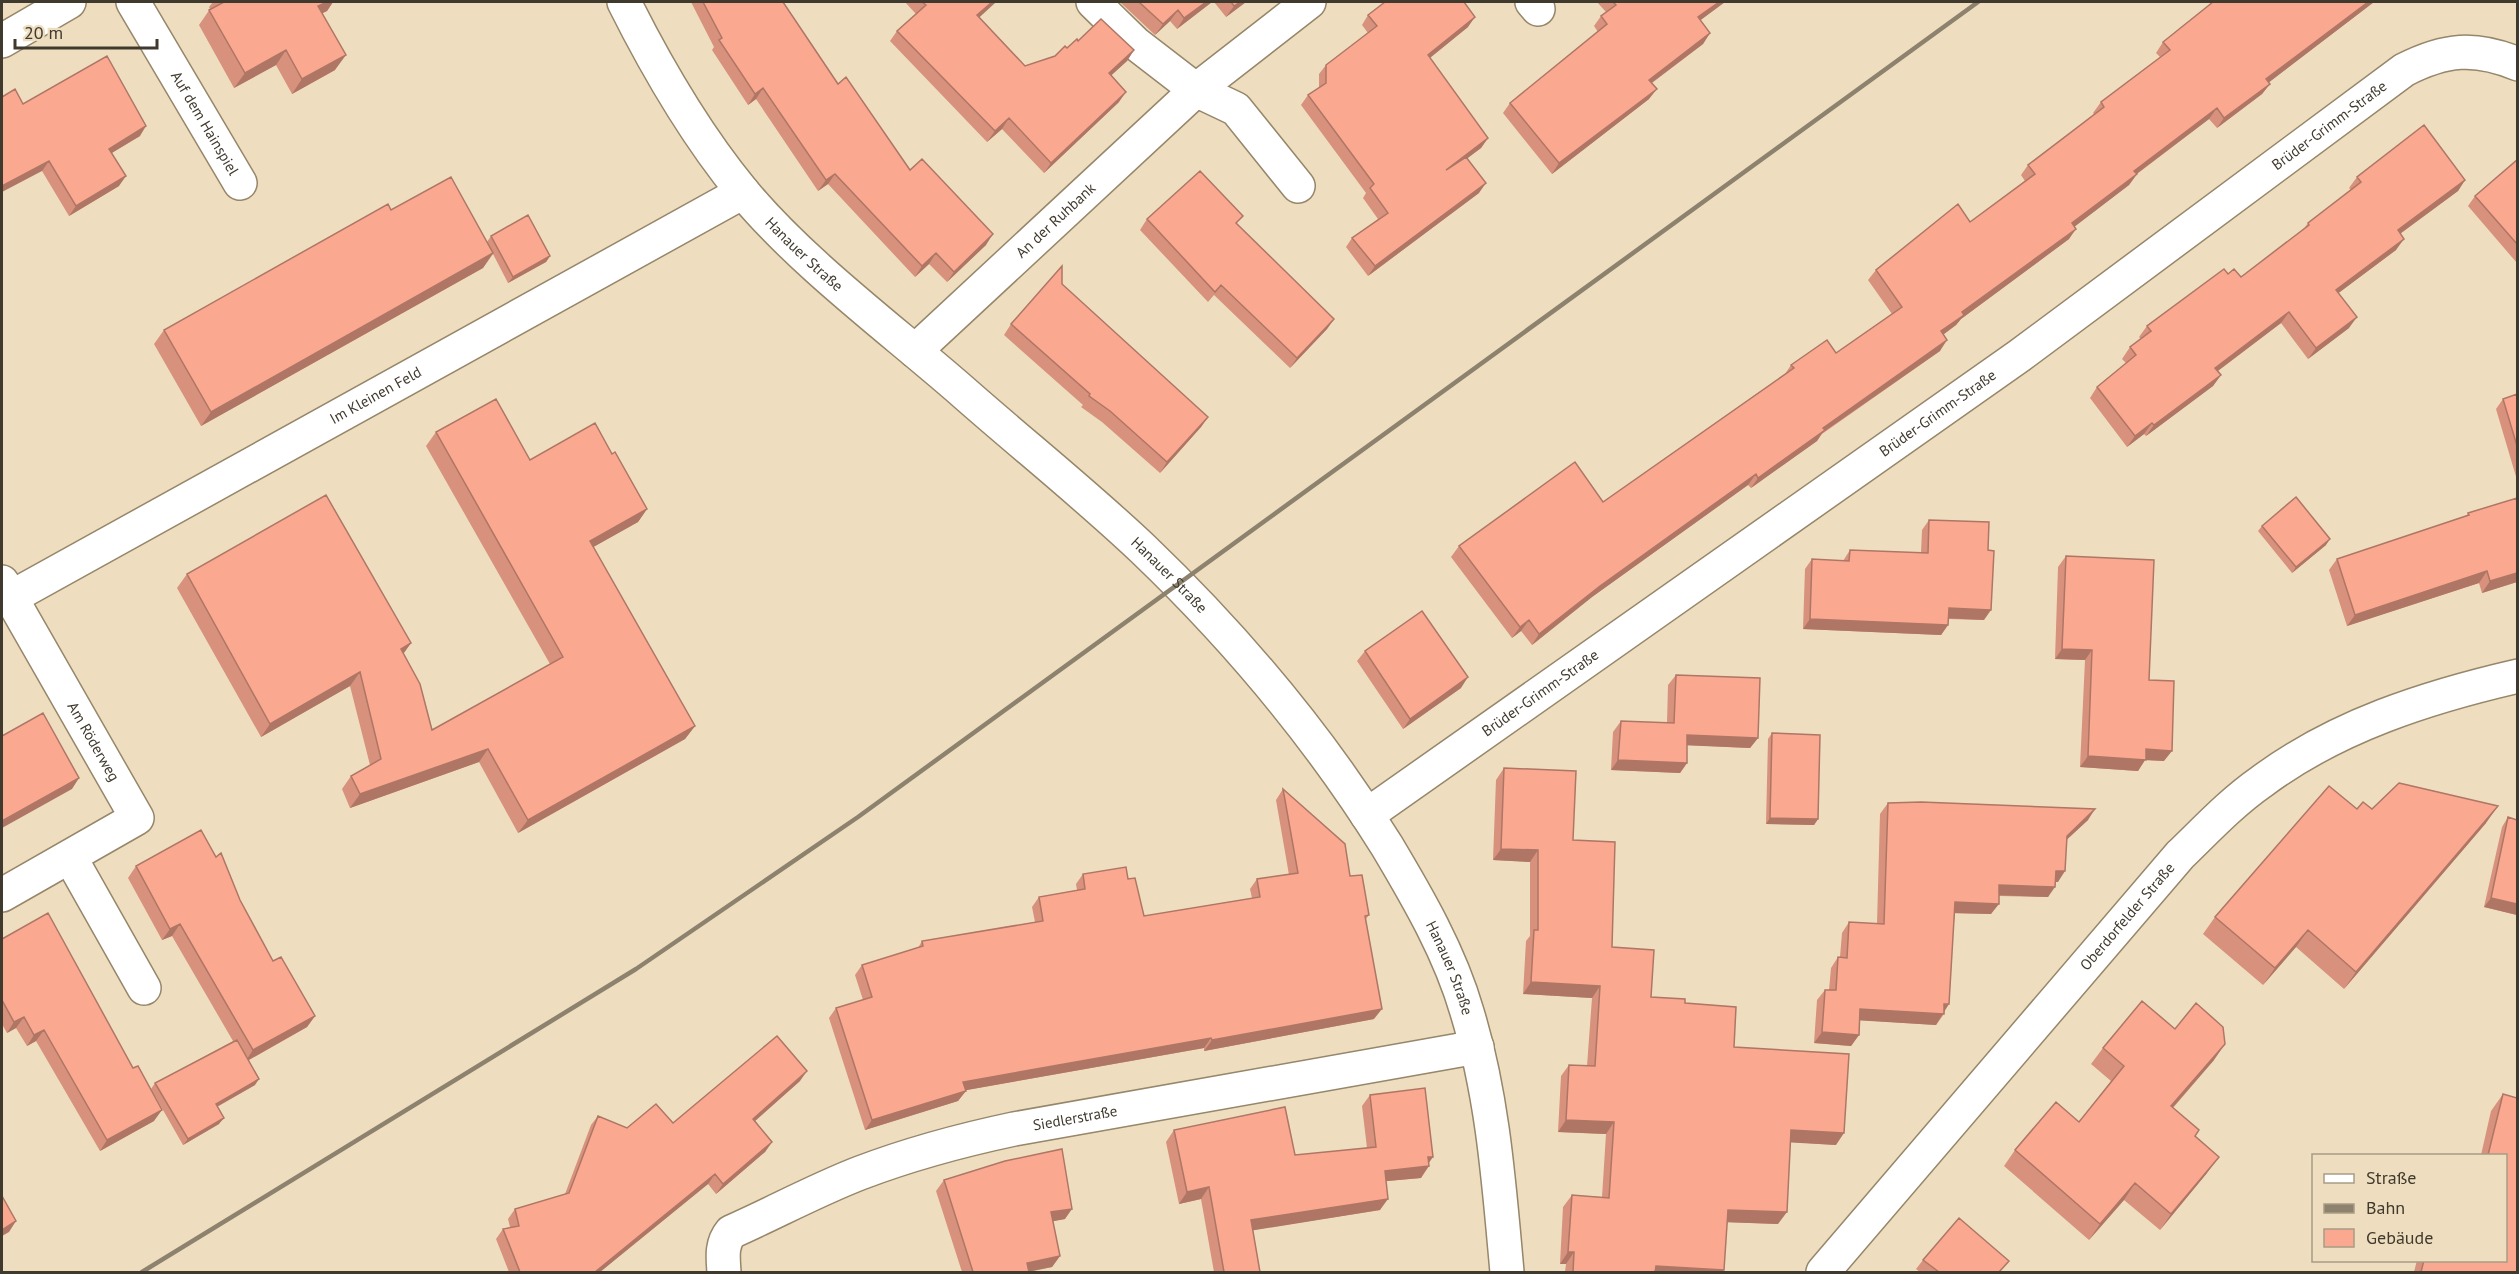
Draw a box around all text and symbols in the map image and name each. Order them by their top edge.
scale bar [15,12,158,50]
text: 20 m [24,21,63,44]
street label: Auf dem Hainspiel [167,68,244,179]
street label: Brüder-Grimm-Straße [2268,76,2390,174]
street label: An der Ruhbank [1012,178,1100,262]
street label: Hanauer Straße [761,213,847,295]
street label: Im Kleinen Feld [326,362,425,428]
street label: Brüder-Grimm-Straße [1875,365,2000,460]
street label: Hanauer Straße [1127,533,1212,617]
street label: Brüder-Grimm-Straße [1478,645,1602,740]
street label: Am Röderweg [64,698,124,785]
street label: Oberdorfelder Straße [2076,858,2178,974]
street label: Hanauer Straße [1422,917,1477,1017]
street label: Siedlerstraße [1031,1101,1119,1134]
legend [2312,1154,2507,1262]
text: Straße [2366,1166,2417,1189]
text: Bahn [2366,1196,2405,1219]
text: Gebäude [2366,1226,2433,1249]

